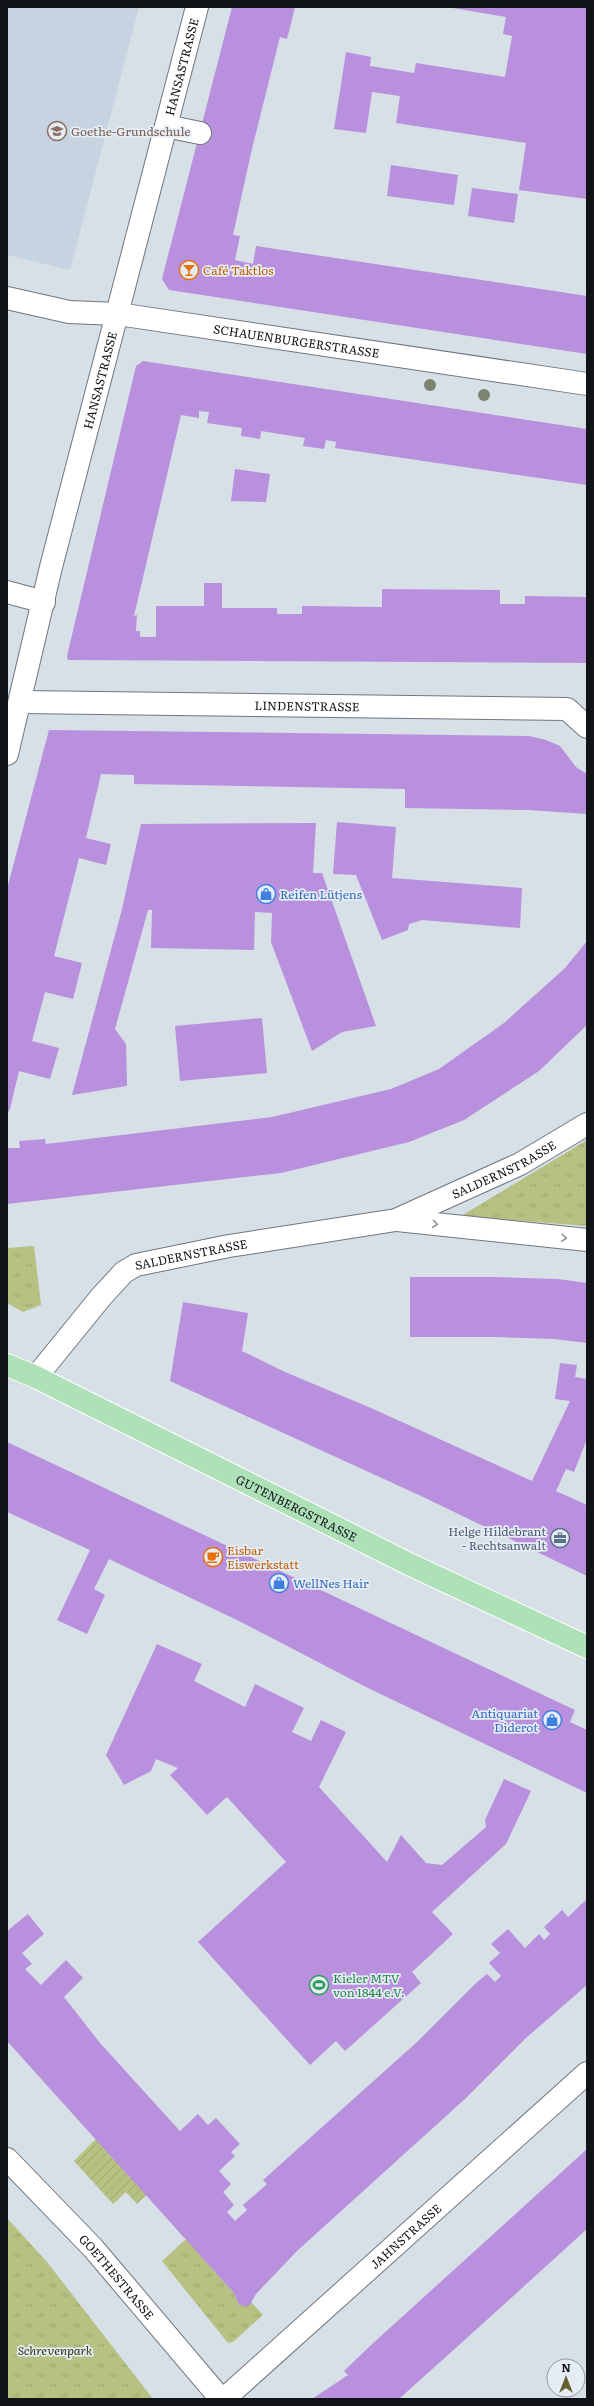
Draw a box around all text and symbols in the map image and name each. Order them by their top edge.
street label: HANSASTRASSE [160,16,203,118]
school or university icon: Goethe-Grundschule [46,120,68,142]
place label: Goethe-Grundschule [71,122,191,140]
bar icon: Café Taktlos [178,259,200,281]
place label: Café Taktlos [203,261,274,279]
street label: SCHAUENBURGERSTRASSE [212,319,381,362]
street label: HANSASTRASSE [78,329,121,431]
street label: LINDENSTRASSE [254,696,360,715]
shop icon: Reifen Lütjens [255,883,277,905]
place label: Reifen Lütjens [280,885,363,903]
street label: SALDERNSTRASSE [449,1135,559,1203]
one-way arrow [432,1219,438,1228]
one-way arrow [561,1233,567,1242]
street label: SALDERNSTRASSE [133,1234,249,1274]
street label: GUTENBERGSTRASSE [233,1470,361,1546]
place label: Helge Hildebrant - Rechtsanwalt [448,1522,546,1554]
office icon: Helge Hildebrant - Rechtsanwalt [549,1527,571,1549]
place label: Eisbar Eiswerkstatt [227,1541,299,1573]
cafe icon: Eisbar Eiswerkstatt [202,1546,224,1568]
shop icon: WellNes Hair [268,1572,290,1594]
place label: WellNes Hair [293,1574,369,1592]
place label: Antiquariat Diderot [471,1704,538,1736]
shop icon: Antiquariat Diderot [541,1709,563,1731]
place label: Kieler MTV von 1844 e.V. [333,1969,405,2001]
sports icon: Kieler MTV von 1844 e.V. [308,1974,330,1996]
street label: JAHNSTRASSE [366,2199,445,2273]
street label: GOETHESTRASSE [75,2230,159,2323]
park label: Schrevenpark [18,2341,93,2359]
north arrow [546,2358,586,2398]
text: N [561,2359,571,2375]

